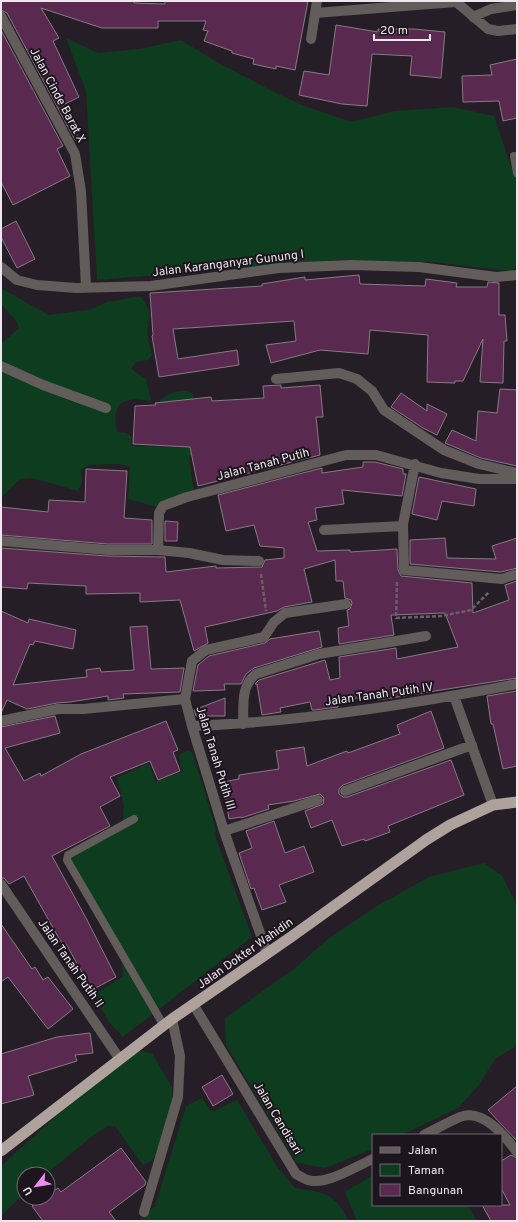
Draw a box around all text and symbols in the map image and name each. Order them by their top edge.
scale bar [374,16,430,42]
text: 20 m [380,23,408,39]
street label: Jalan Cinde Barat X [25,45,89,146]
street label: Jalan Karanganyar Gunung I [151,247,305,281]
street label: Jalan Tanah Putih [215,445,311,485]
street label: Jalan Tanah Putih IV [324,679,434,711]
street label: Jalan Tanah Putih III [192,704,238,812]
street label: Jalan Dokter Wahidin [194,915,297,993]
street label: Jalan Tanah Putih II [34,916,107,1011]
street label: Jalan Candisari [249,1079,305,1158]
legend [372,1134,502,1206]
text: Jalan [408,1143,437,1159]
text: Taman [408,1163,444,1179]
north arrow [16,1166,56,1206]
text: Bangunan [408,1183,463,1199]
text: U [20,1184,36,1198]

